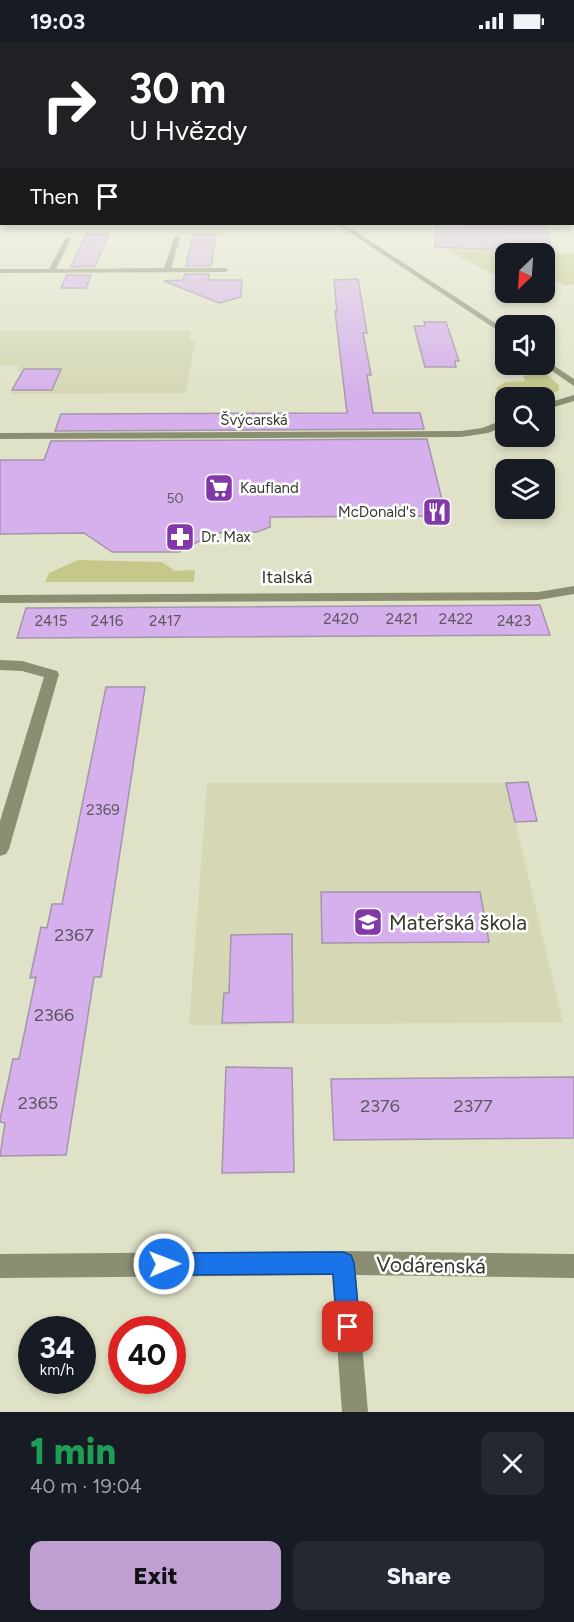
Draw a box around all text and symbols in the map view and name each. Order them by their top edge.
text: 19:03 [30,8,85,35]
text: 30 m [129,63,226,114]
icon: right [30,66,108,144]
text: U Hvězdy [129,114,247,147]
icon: arrive [91,180,124,213]
text: Then [30,183,79,210]
north arrow [495,243,555,303]
map controls [495,243,555,519]
button: sound [495,315,555,375]
button: search [495,387,555,447]
street label: Švýcarská [220,411,288,429]
button: layers [495,459,555,519]
supermarket icon: Kaufland [203,472,235,504]
place label: Kaufland [240,479,299,497]
house number: 50 [166,490,184,507]
restaurant icon: McDonald's [421,496,453,528]
place label: McDonald's [338,503,416,521]
pharmacy icon: Dr. Max [164,521,196,553]
place label: Dr. Max [201,528,251,546]
street label: Italská [262,566,312,588]
house number: 2420 [323,610,359,628]
house number: 2421 [386,610,418,628]
house number: 2422 [439,610,473,628]
house number: 2415 [35,612,67,630]
house number: 2416 [91,612,124,630]
house number: 2417 [149,612,181,630]
house number: 2423 [497,612,531,630]
house number: 2369 [86,801,120,819]
school or university icon: Mateřská škola [352,906,384,938]
place label: Mateřská škola [389,910,527,935]
house number: 2367 [54,924,94,946]
house number: 2366 [34,1004,74,1026]
house number: 2365 [18,1092,58,1114]
house number: 2376 [360,1095,400,1117]
house number: 2377 [453,1095,493,1117]
position arrow [132,1232,196,1296]
street label: Vodárenská [376,1252,486,1278]
pin [322,1301,373,1352]
icon: arrive [331,1310,364,1343]
speed limit sign: 40 [108,1316,186,1394]
text: 34 [39,1329,75,1366]
text: km/h [40,1361,74,1379]
text: 1 min [30,1430,116,1473]
button: close [481,1432,544,1495]
text: 40 m · 19:04 [30,1474,142,1498]
button: Exit [30,1541,281,1610]
button: Share [293,1541,544,1610]

